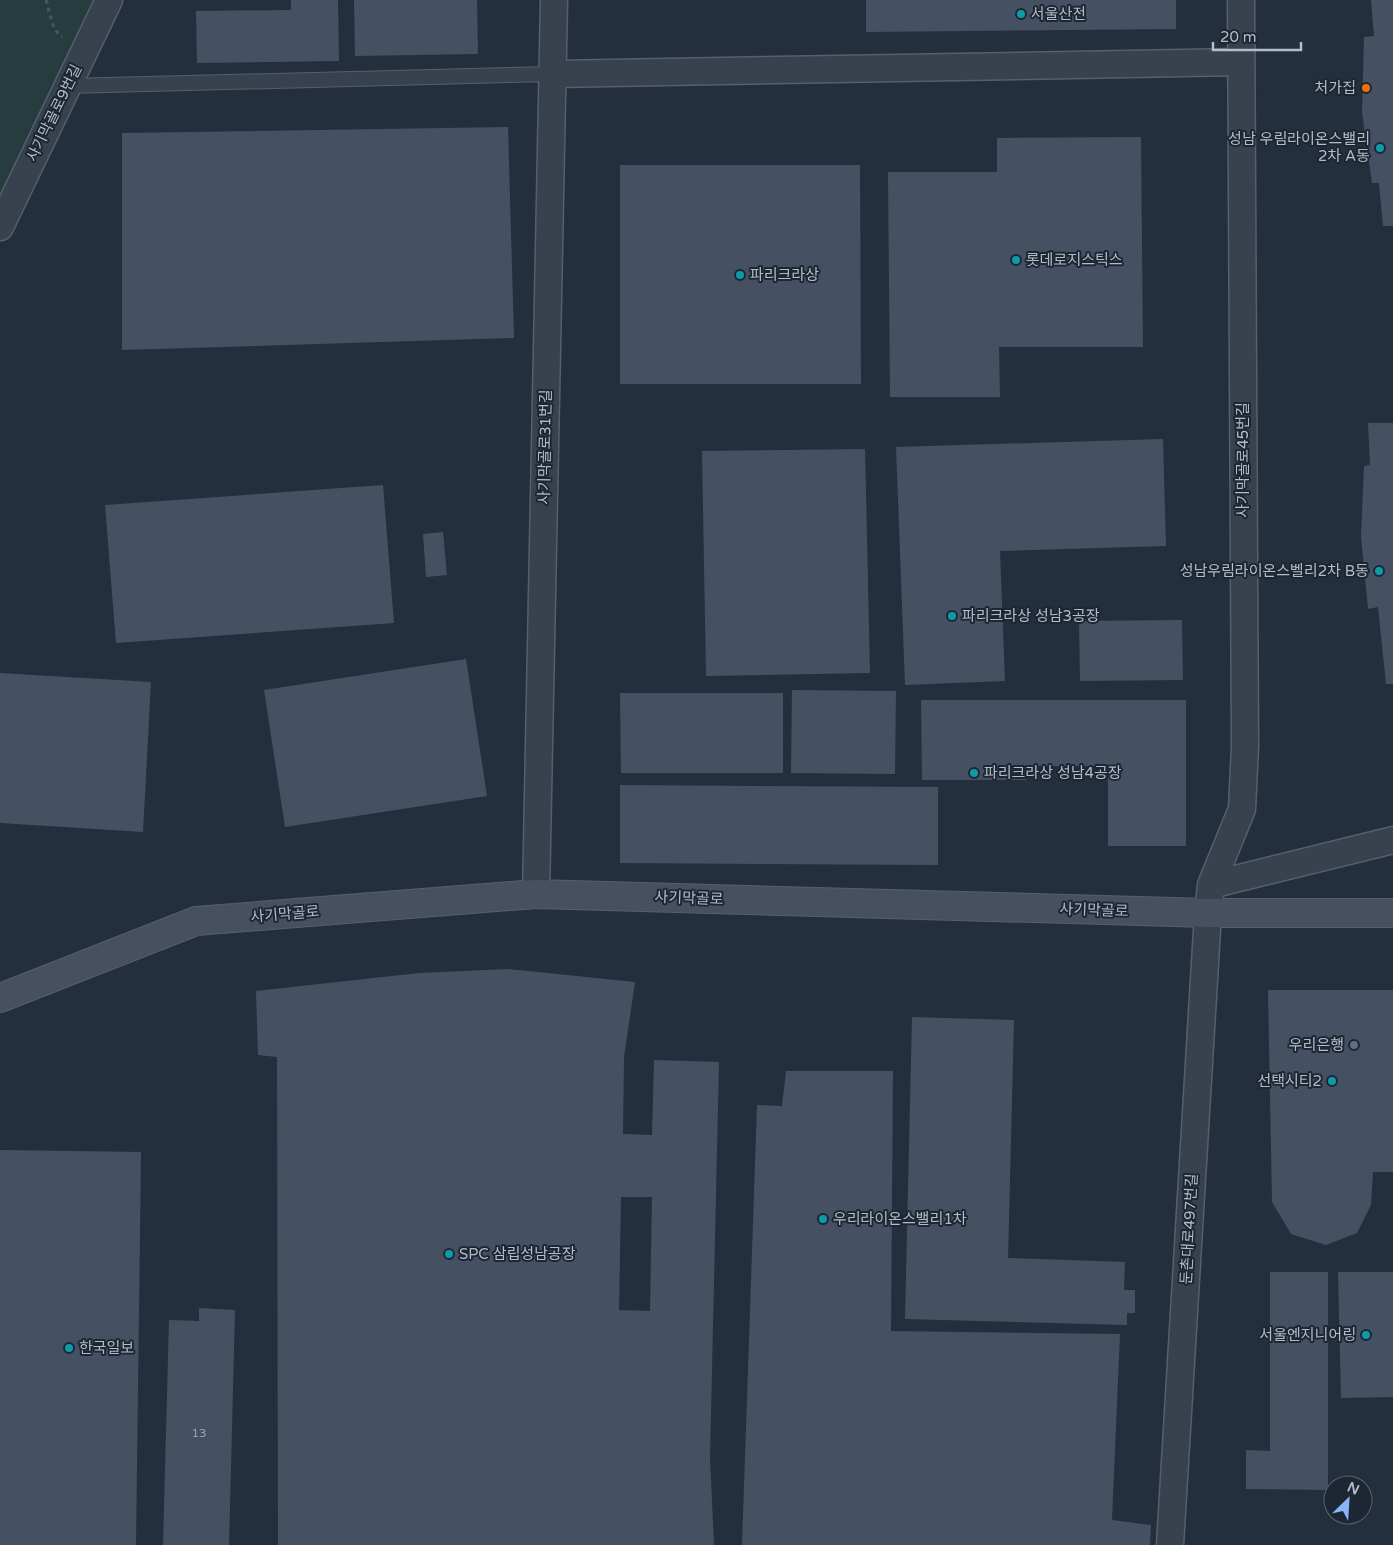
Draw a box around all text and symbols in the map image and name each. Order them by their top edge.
place label: 서울산전 [1031,5,1086,23]
marker: 서울산전 [1015,8,1027,20]
scale bar [1213,20,1300,52]
text: 20 m [1220,28,1257,46]
street label: 사기막골로9번길 [23,61,85,165]
place label: 처가집 [1315,79,1356,97]
marker: 처가집 [1360,82,1372,94]
place label: 성남 우림라이온스밸리 2차 A동 [1228,130,1370,165]
marker: 성남 우림라이온스밸리 2차 A동 [1374,142,1386,154]
place label: 롯데로지스틱스 [1026,251,1123,269]
marker: 롯데로지스틱스 [1010,254,1022,266]
place label: 파리크라상 [750,266,819,284]
marker: 파리크라상 [734,269,746,281]
street label: 사기막골로31번길 [535,389,555,505]
street label: 사기막골로45번길 [1234,402,1252,518]
place label: 성남우림라이온스벨리2차 B동 [1180,562,1369,580]
marker: 성남우림라이온스벨리2차 B동 [1373,565,1385,577]
place label: 파리크라상 성남3공장 [962,607,1100,625]
marker: 파리크라상 성남3공장 [946,610,958,622]
place label: 파리크라상 성남4공장 [984,764,1122,782]
marker: 파리크라상 성남4공장 [968,767,980,779]
street label: 사기막골로 [654,888,724,908]
street label: 사기막골로 [1059,900,1129,920]
street label: 사기막골로 [250,902,320,926]
place label: 우리은행 [1289,1036,1344,1054]
marker: 우리은행 [1348,1039,1360,1051]
place label: 선택시티2 [1257,1072,1322,1090]
marker: 선택시티2 [1326,1075,1338,1087]
street label: 둔촌대로497번길 [1177,1173,1201,1285]
place label: 우리라이온스밸리1차 [833,1210,967,1228]
marker: 우리라이온스밸리1차 [817,1213,829,1225]
place label: SPC 삼립성남공장 [459,1245,576,1263]
marker: SPC 삼립성남공장 [443,1248,455,1260]
place label: 서울엔지니어링 [1259,1326,1356,1344]
marker: 서울엔지니어링 [1360,1329,1372,1341]
place label: 한국일보 [79,1339,134,1357]
marker: 한국일보 [63,1342,75,1354]
house number: 13 [191,1426,207,1440]
north arrow [1323,1475,1373,1525]
text: N [1345,1479,1362,1499]

